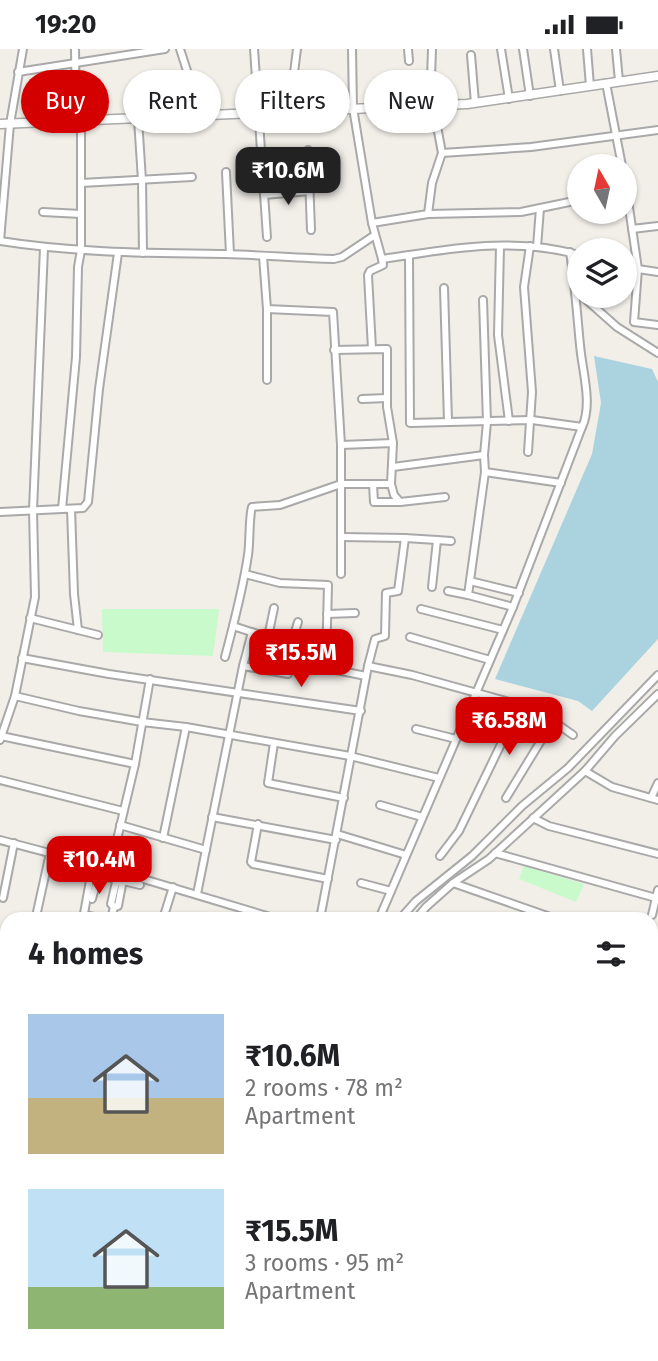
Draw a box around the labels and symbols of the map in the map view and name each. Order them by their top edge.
pin: ₹10.6M [231,148,345,207]
north arrow [567,154,637,224]
pin: ₹15.5M [244,629,358,689]
pin: ₹6.58M [452,697,566,757]
pin: ₹10.4M [42,837,156,896]

